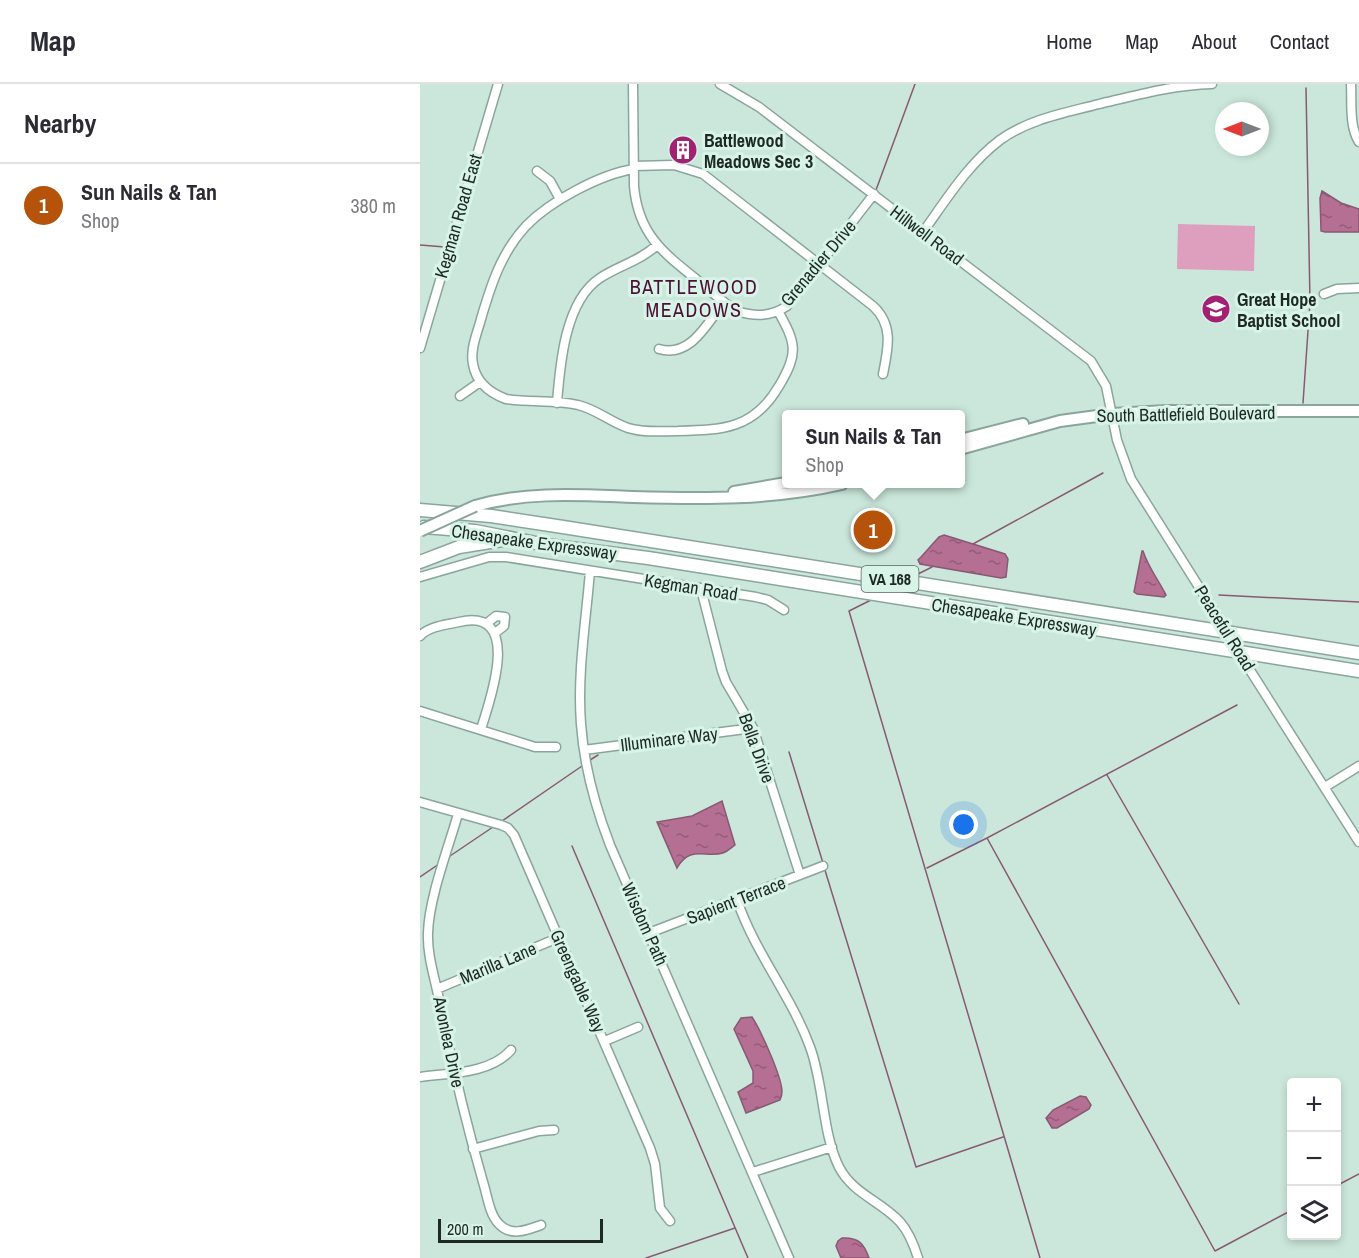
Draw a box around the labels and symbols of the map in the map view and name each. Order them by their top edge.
north arrow [1215,102,1269,156]
place label: Battlewood Meadows Sec 3 [704,128,813,174]
building icon: Battlewood Meadows Sec 3 [667,134,699,166]
street label: Kegman Road East [428,151,488,281]
street label: Hillwell Road [885,199,969,271]
street label: Grenadier Drive [774,214,862,312]
district label: BATTLEWOOD MEADOWS [630,273,758,323]
place label: Great Hope Baptist School [1237,287,1340,333]
school or university icon: Great Hope Baptist School [1200,293,1232,325]
street label: South Battlefield Boulevard [1096,400,1276,428]
pin: 1 [854,508,892,552]
street label: Chesapeake Expressway [450,518,619,566]
road number: VA 168 [862,566,918,592]
street label: Kegman Road [642,567,740,607]
street label: Peaceful Road [1189,580,1261,676]
street label: Chesapeake Expressway [930,592,1099,642]
street label: Bella Drive [733,710,781,786]
street label: Illuminare Way [619,721,720,757]
your location [949,810,978,839]
street label: Sapient Terrace [683,870,789,930]
street label: Wisdom Path [616,878,674,970]
street label: Greengable Way [544,926,612,1037]
street label: Marilla Lane [456,936,540,990]
street label: Avonlea Drive [427,993,471,1090]
scale bar [438,1216,603,1244]

